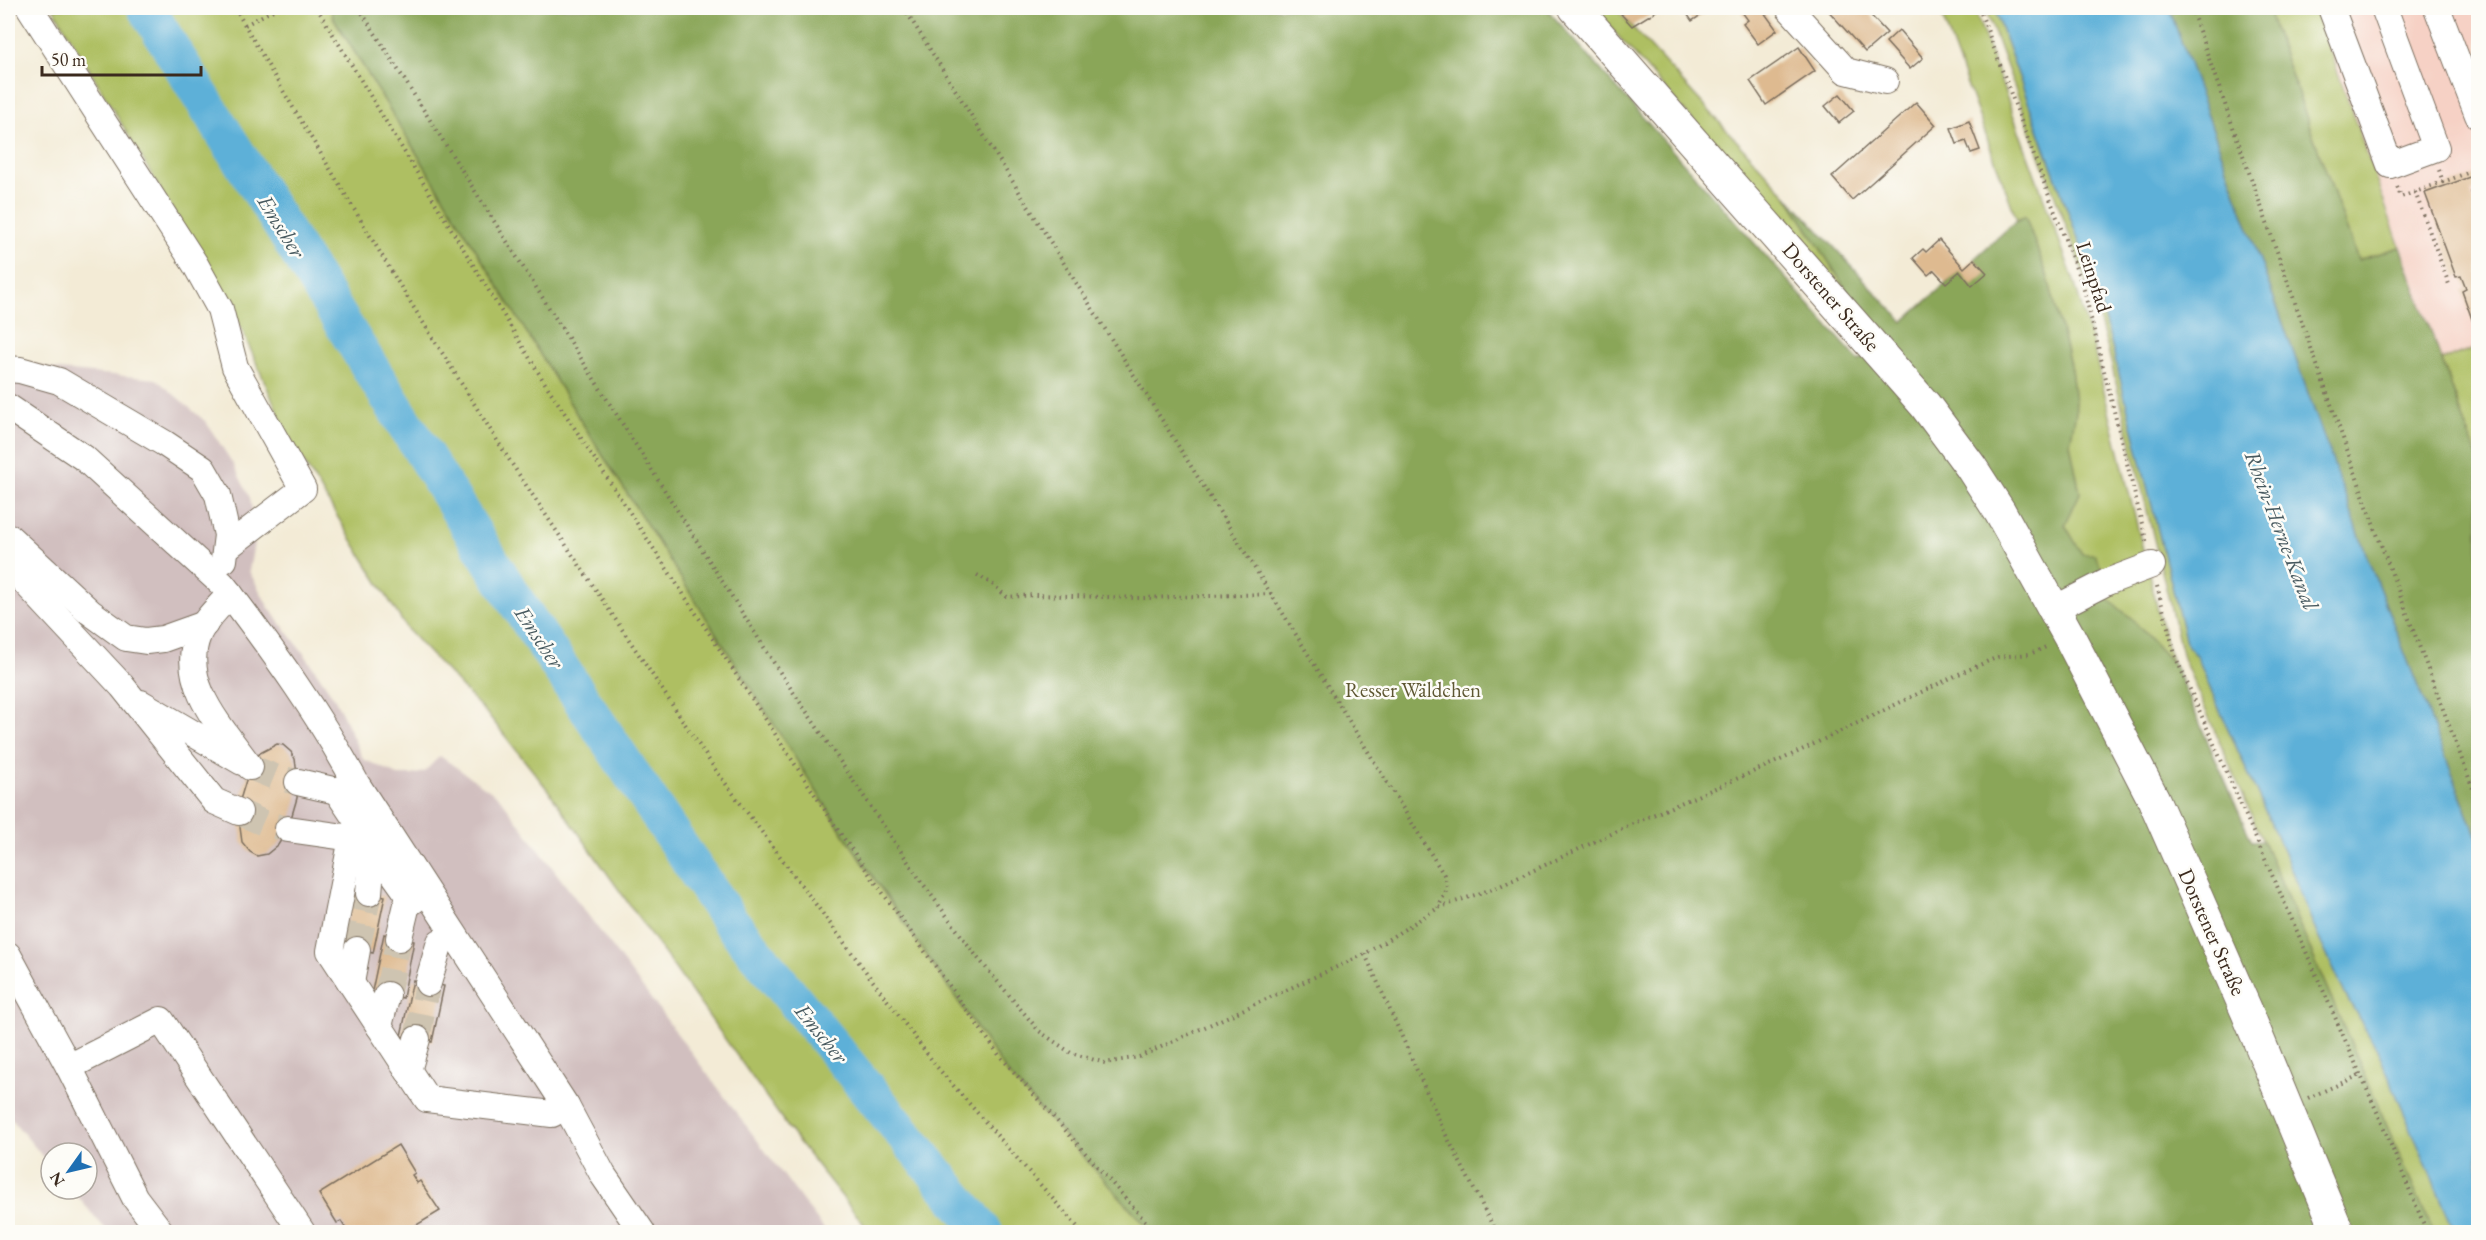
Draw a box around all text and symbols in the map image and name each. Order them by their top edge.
scale bar [42,39,201,77]
text: 50 m [51,48,86,71]
water label: Emscher [250,188,313,265]
street label: Dorstener Straße [1777,237,1886,357]
street label: Leinpfad [2070,238,2119,316]
water label: Rhein-Herne-Kanal [2238,446,2325,615]
water label: Emscher [508,600,572,675]
park label: Resser Wäldchen [1345,676,1481,703]
street label: Dorstener Straße [2173,864,2252,999]
water label: Emscher [788,997,856,1071]
north arrow [39,1141,99,1201]
text: N [45,1168,69,1190]

